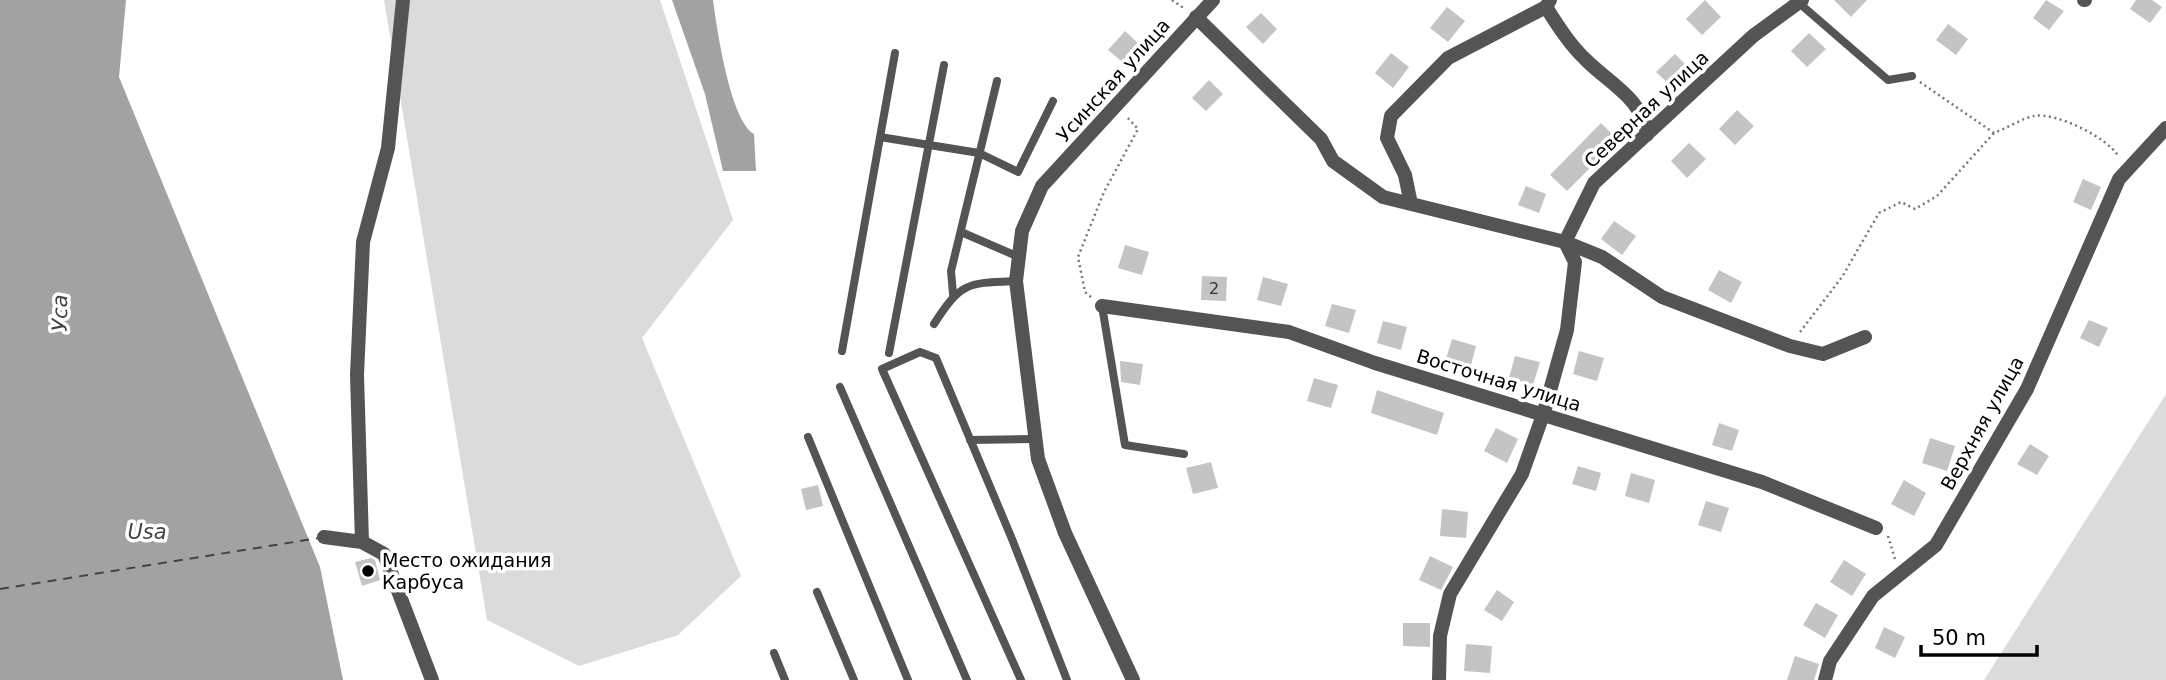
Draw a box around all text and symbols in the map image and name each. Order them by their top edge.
street label: Усинская улица [1052,14,1174,146]
street label: Северная улица [1579,46,1713,172]
house number: 2 [1209,279,1219,298]
water label: Уса [48,294,72,332]
street label: Восточная улица [1414,345,1584,415]
street label: Верхняя улица [1936,352,2028,494]
water label: Usa [127,520,167,544]
place label: Место ожидания Карбуса [382,549,551,593]
marker: Место ожидания Карбуса [360,563,376,579]
scale bar [1921,614,2036,658]
text: 50 m [1932,626,1986,650]

